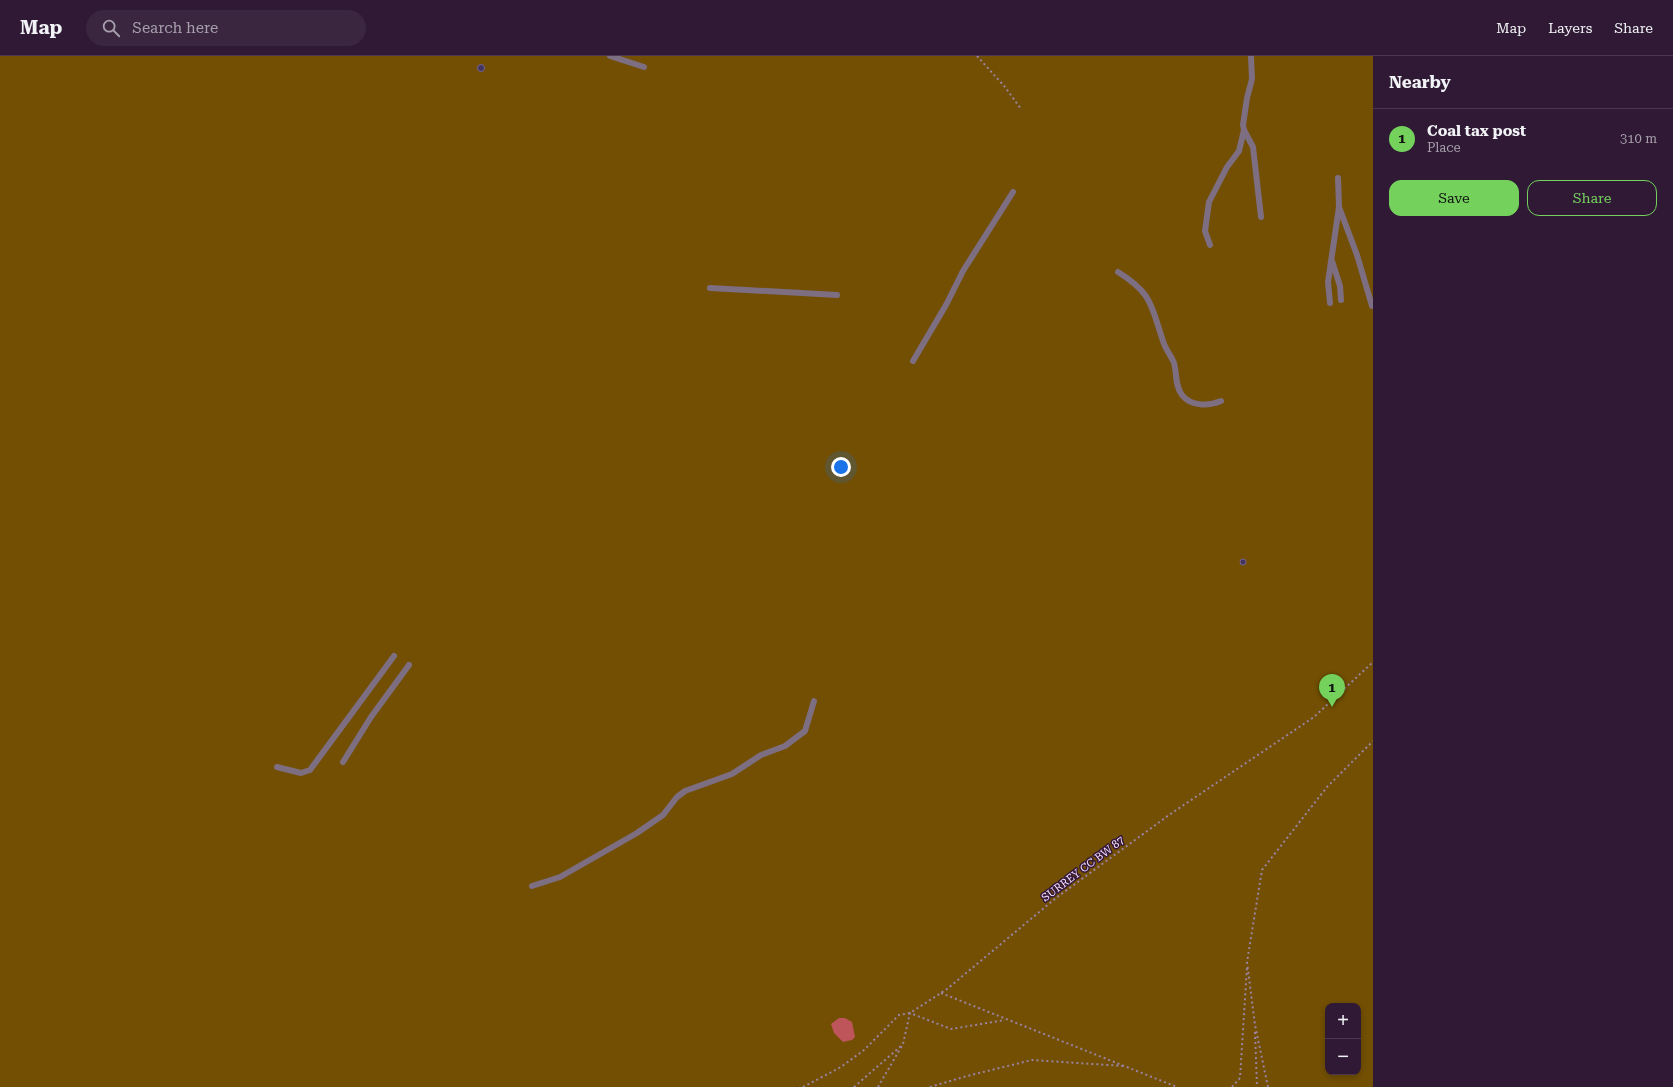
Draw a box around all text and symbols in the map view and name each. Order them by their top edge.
search box [86,10,366,46]
text: Map [20,16,62,39]
icon: search [100,17,122,39]
text: Search here [132,19,218,37]
text: Map [1496,20,1526,36]
text: Layers [1548,20,1592,36]
text: Share [1614,20,1653,36]
text: Nearby [1389,72,1451,92]
text: Coal tax post [1427,122,1526,140]
text: 1 [1398,131,1406,146]
text: 310 m [1620,131,1657,146]
text: Place [1427,140,1461,155]
button: Save [1389,180,1519,216]
button: Share [1527,180,1657,216]
your location [831,457,851,477]
pin: 1 [1319,674,1345,707]
street label: SURREY CC BW 87 [1039,834,1127,904]
map controls [1325,1003,1361,1075]
button: + [1325,1003,1361,1039]
button: − [1325,1039,1361,1075]

